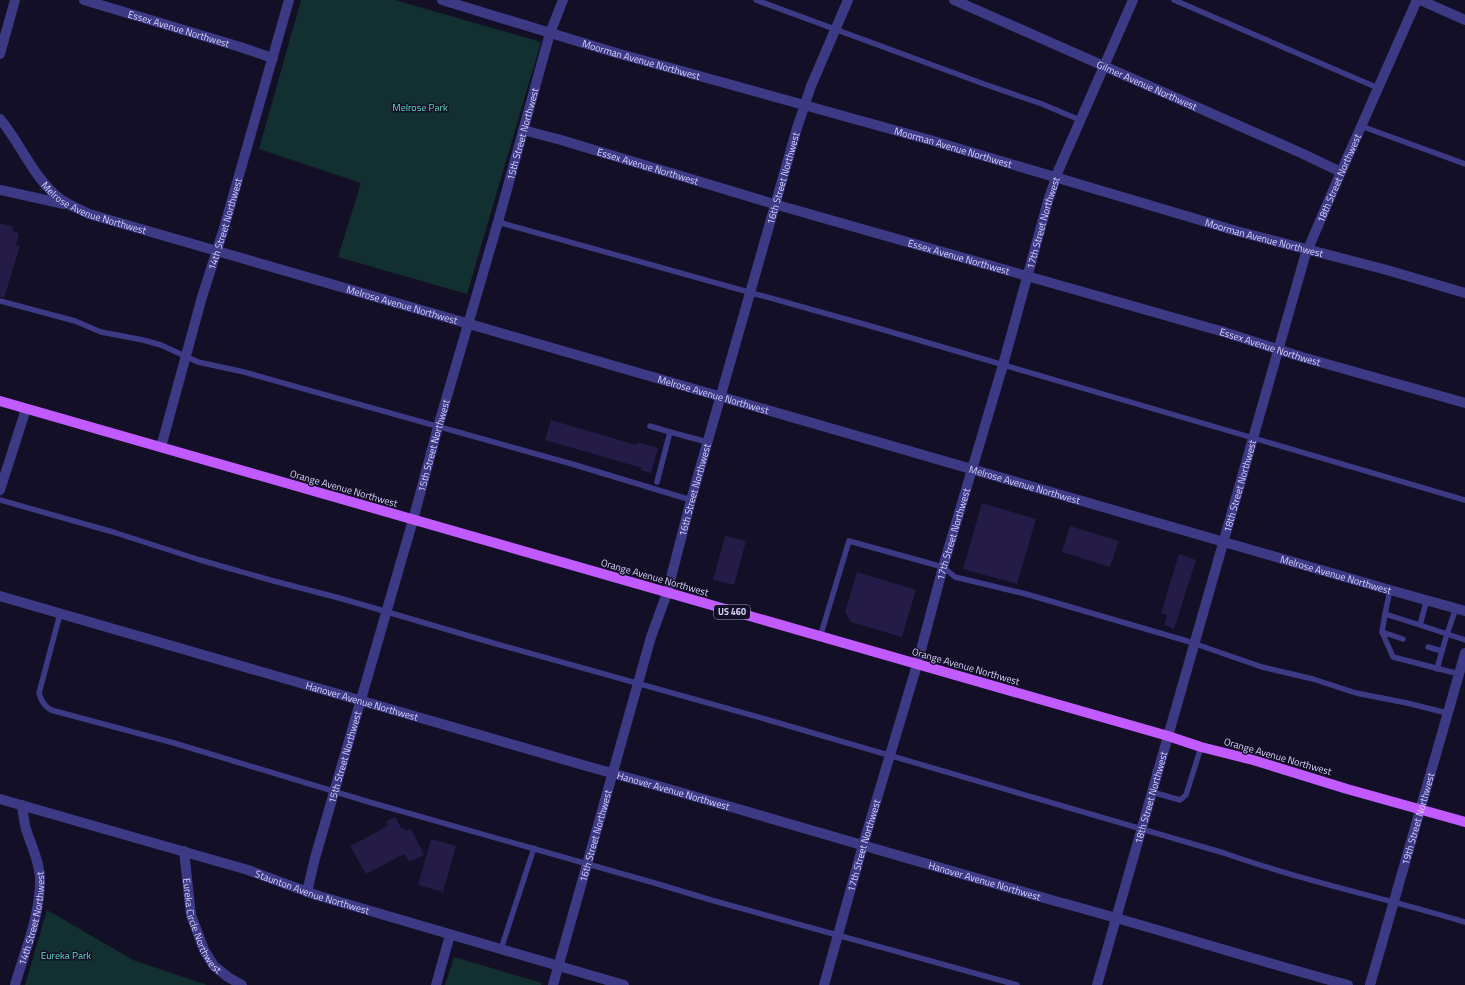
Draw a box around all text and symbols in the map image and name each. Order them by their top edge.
street label: Essex Avenue Northwest [126,7,232,51]
street label: Moorman Avenue Northwest [580,36,702,84]
street label: Gilmer Avenue Northwest [1094,57,1200,115]
street label: 15th Street Northwest [503,86,543,182]
park label: Melrose Park [392,100,448,115]
street label: Moorman Avenue Northwest [892,123,1014,172]
street label: 16th Street Northwest [763,130,804,226]
street label: 18th Street Northwest [1313,131,1365,225]
street label: Essex Avenue Northwest [595,144,701,189]
street label: 17th Street Northwest [1023,174,1064,271]
street label: 14th Street Northwest [204,176,246,272]
street label: Melrose Avenue Northwest [38,178,149,238]
street label: Moorman Avenue Northwest [1203,215,1325,261]
street label: Essex Avenue Northwest [906,235,1012,279]
street label: Melrose Avenue Northwest [345,282,460,328]
street label: Essex Avenue Northwest [1218,324,1323,370]
street label: Melrose Avenue Northwest [656,372,771,418]
street label: 15th Street Northwest [414,397,454,494]
street label: 18th Street Northwest [1220,438,1260,534]
street label: 16th Street Northwest [675,442,715,538]
street label: Melrose Avenue Northwest [967,462,1082,508]
street label: Orange Avenue Northwest [288,466,400,511]
street label: 17th Street Northwest [933,486,974,582]
street label: Melrose Avenue Northwest [1279,552,1394,598]
street label: Orange Avenue Northwest [599,555,711,600]
road number: US 460 [714,605,750,619]
street label: Orange Avenue Northwest [910,644,1022,689]
street label: Hanover Avenue Northwest [304,678,420,725]
street label: 15th Street Northwest [324,709,365,805]
street label: Orange Avenue Northwest [1222,734,1334,779]
street label: 18th Street Northwest [1131,749,1171,846]
street label: Hanover Avenue Northwest [615,768,732,814]
street label: 19th Street Northwest [1398,770,1439,867]
street label: 16th Street Northwest [575,787,616,884]
street label: 17th Street Northwest [843,797,884,893]
street label: Hanover Avenue Northwest [927,858,1043,905]
street label: Staunton Avenue Northwest [253,866,372,918]
street label: 14th Street Northwest [15,870,48,967]
street label: Eureka Circle Northwest [179,877,225,978]
park label: Eureka Park [41,948,91,963]

